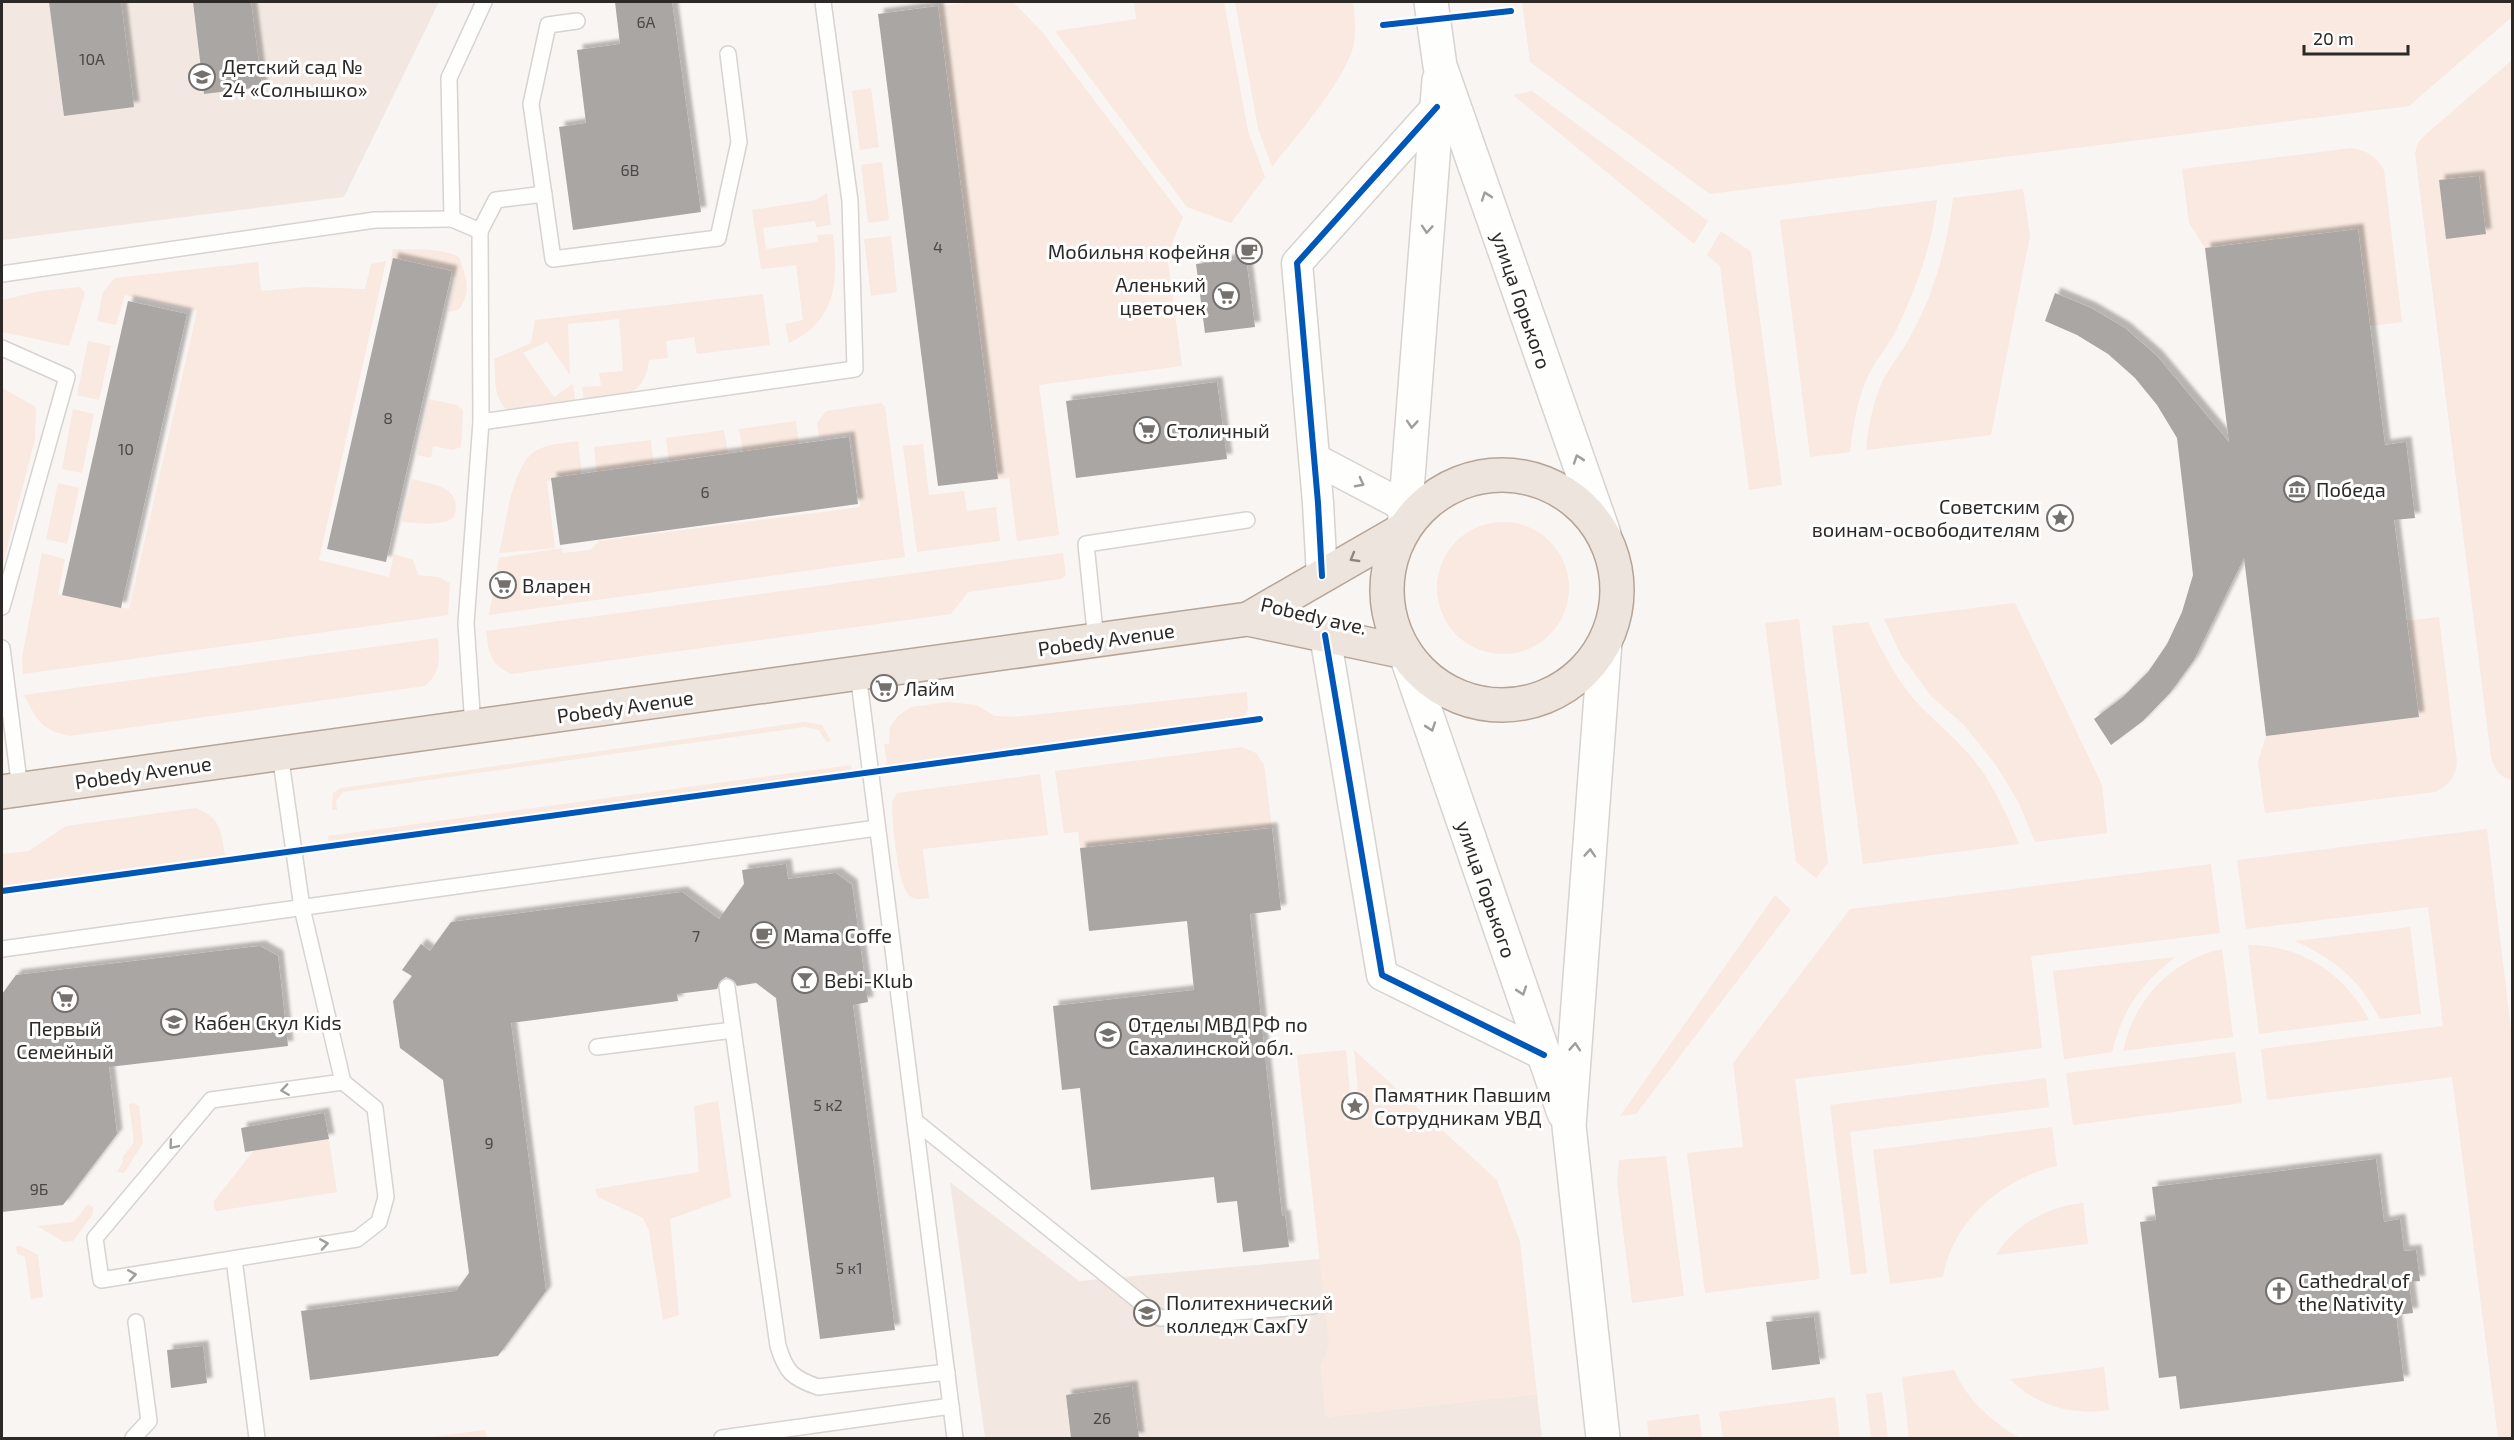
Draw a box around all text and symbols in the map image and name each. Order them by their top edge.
house number: 6А [636,12,656,31]
scale bar [2304,18,2408,56]
text: 20 m [2313,27,2354,49]
house number: 10А [79,49,105,68]
place label: Детский сад № 24 «Солнышко» [222,54,367,101]
school or university icon: Детский сад № 24 «Солнышко» [187,62,217,92]
house number: 6В [620,160,640,179]
one-way arrow [1480,191,1493,202]
one-way arrow [1421,225,1434,234]
street label: улица Горького [1486,228,1557,372]
cafe icon: Мобильня кофейня [1234,236,1264,266]
house number: 4 [933,237,943,256]
place label: Мобильня кофейня [1048,239,1230,263]
place label: Аленький цветочек [1115,272,1206,319]
supermarket icon: Аленький цветочек [1211,281,1241,311]
house number: 8 [383,408,393,427]
supermarket icon: Столичный [1132,415,1162,445]
place label: Столичный [1166,418,1270,442]
one-way arrow [1406,419,1419,428]
house number: 10 [118,439,134,458]
one-way arrow [1572,454,1585,465]
museum icon: Победа [2282,474,2312,504]
one-way arrow [1354,476,1364,487]
place label: Победа [2316,477,2386,501]
house number: 6 [700,482,710,501]
place label: Советским воинам-освободителям [1812,494,2040,541]
place icon: Советским воинам-освободителям [2045,503,2075,533]
one-way arrow [1350,551,1360,562]
supermarket icon: Вларен [488,570,518,600]
place label: Вларен [522,573,591,597]
street label: Pobedy ave. [1259,591,1369,639]
street label: Pobedy Avenue [1036,618,1176,660]
supermarket icon: Лайм [869,673,899,703]
place label: Лайм [904,676,955,700]
street label: Pobedy Avenue [555,685,695,727]
one-way arrow [1424,721,1436,732]
street label: Pobedy Avenue [73,751,213,793]
street label: улица Горького [1451,817,1522,961]
one-way arrow [1583,848,1596,857]
cafe icon: Mama Coffe [749,920,779,950]
place label: Mama Coffe [783,923,892,947]
house number: 7 [692,926,700,945]
bar icon: Bebi-Klub [790,965,820,995]
place label: Bebi-Klub [824,968,913,992]
supermarket icon: Первый Семейный [50,984,80,1014]
one-way arrow [1515,985,1528,996]
school or university icon: Кабен Скул Kids [159,1007,189,1037]
place label: Кабен Скул Kids [194,1010,342,1035]
place label: Отделы МВД РФ по Сахалинской обл. [1128,1012,1308,1059]
place label: Первый Семейный [16,1016,114,1063]
school or university icon: Отделы МВД РФ по Сахалинской обл. [1093,1020,1123,1050]
one-way arrow [1568,1042,1581,1052]
place label: Памятник Павшим Сотрудникам УВД [1374,1082,1551,1130]
one-way arrow [281,1084,290,1096]
place icon: Памятник Павшим Сотрудникам УВД [1340,1091,1370,1121]
house number: 5 к2 [813,1095,843,1114]
house number: 9 [484,1133,494,1152]
one-way arrow [170,1138,181,1149]
house number: 9Б [30,1179,48,1198]
one-way arrow [320,1239,329,1251]
house number: 5 к1 [835,1258,863,1277]
place label: Cathedral of the Nativity [2298,1268,2410,1315]
one-way arrow [127,1270,137,1282]
church icon: Cathedral of the Nativity [2264,1276,2294,1306]
place label: Политехнический колледж СахГУ [1166,1290,1333,1337]
school or university icon: Политехнический колледж СахГУ [1132,1298,1162,1328]
house number: 26 [1093,1408,1111,1427]

